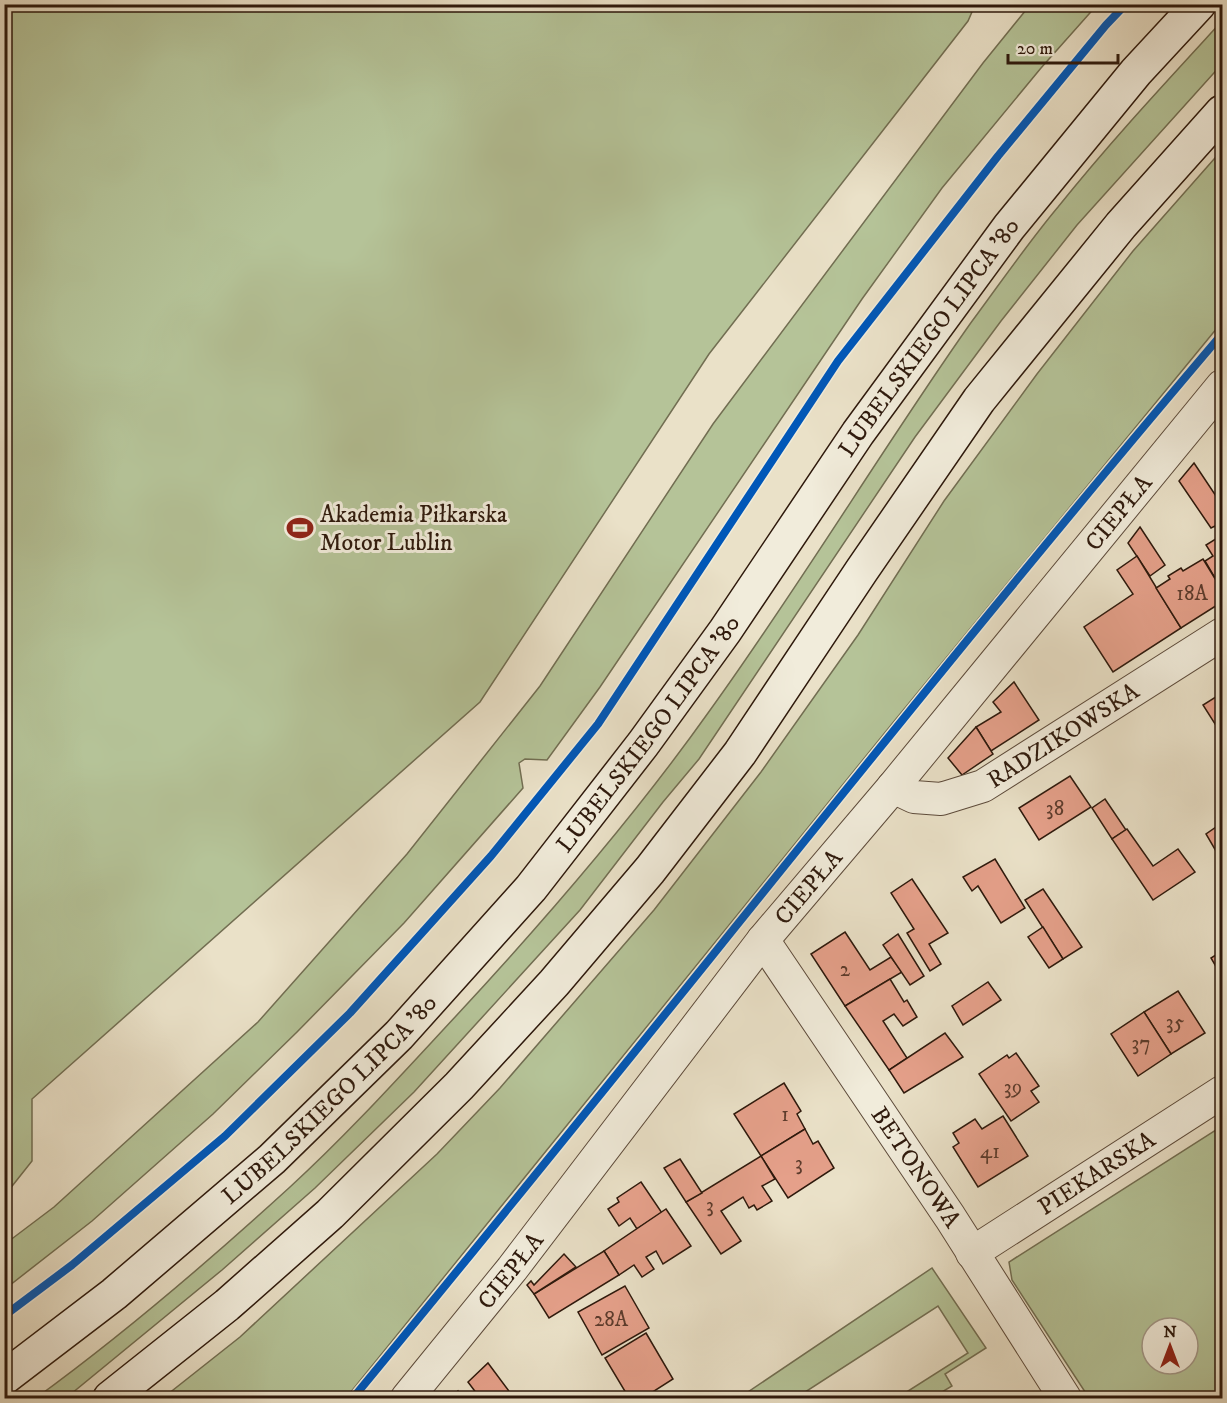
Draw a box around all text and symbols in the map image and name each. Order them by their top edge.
scale bar [1008,27,1118,65]
text: 20 m [1017,38,1053,60]
street label: LUBELSKIEGO LIPCA '80 [832,212,1027,463]
street label: CIEPŁA [1079,468,1160,557]
place label: Akademia Piłkarska Motor Lublin [320,500,508,558]
sports icon: Akademia Piłkarska Motor Lublin [285,513,315,543]
house number: 18A [1176,581,1208,607]
street label: LUBELSKIEGO LIPCA '80 [550,610,747,859]
street label: RADZIKOWSKA [982,676,1146,795]
house number: 38 [1046,796,1064,822]
street label: CIEPŁA [768,843,850,931]
house number: 2 [840,957,851,983]
street label: LUBELSKIEGO LIPCA '80 [216,989,444,1211]
house number: 35 [1166,1010,1184,1036]
house number: 37 [1132,1031,1150,1057]
house number: 39 [1004,1075,1022,1101]
street label: BETONOWA [864,1101,967,1234]
house number: 1 [781,1102,789,1128]
street label: PIEKARSKA [1033,1125,1162,1223]
house number: 41 [980,1139,1000,1165]
house number: 3 [795,1151,803,1177]
house number: 3 [706,1193,714,1219]
street label: CIEPŁA [471,1226,551,1316]
house number: 28A [594,1307,629,1333]
north arrow [1140,1316,1200,1376]
text: N [1163,1322,1177,1342]

